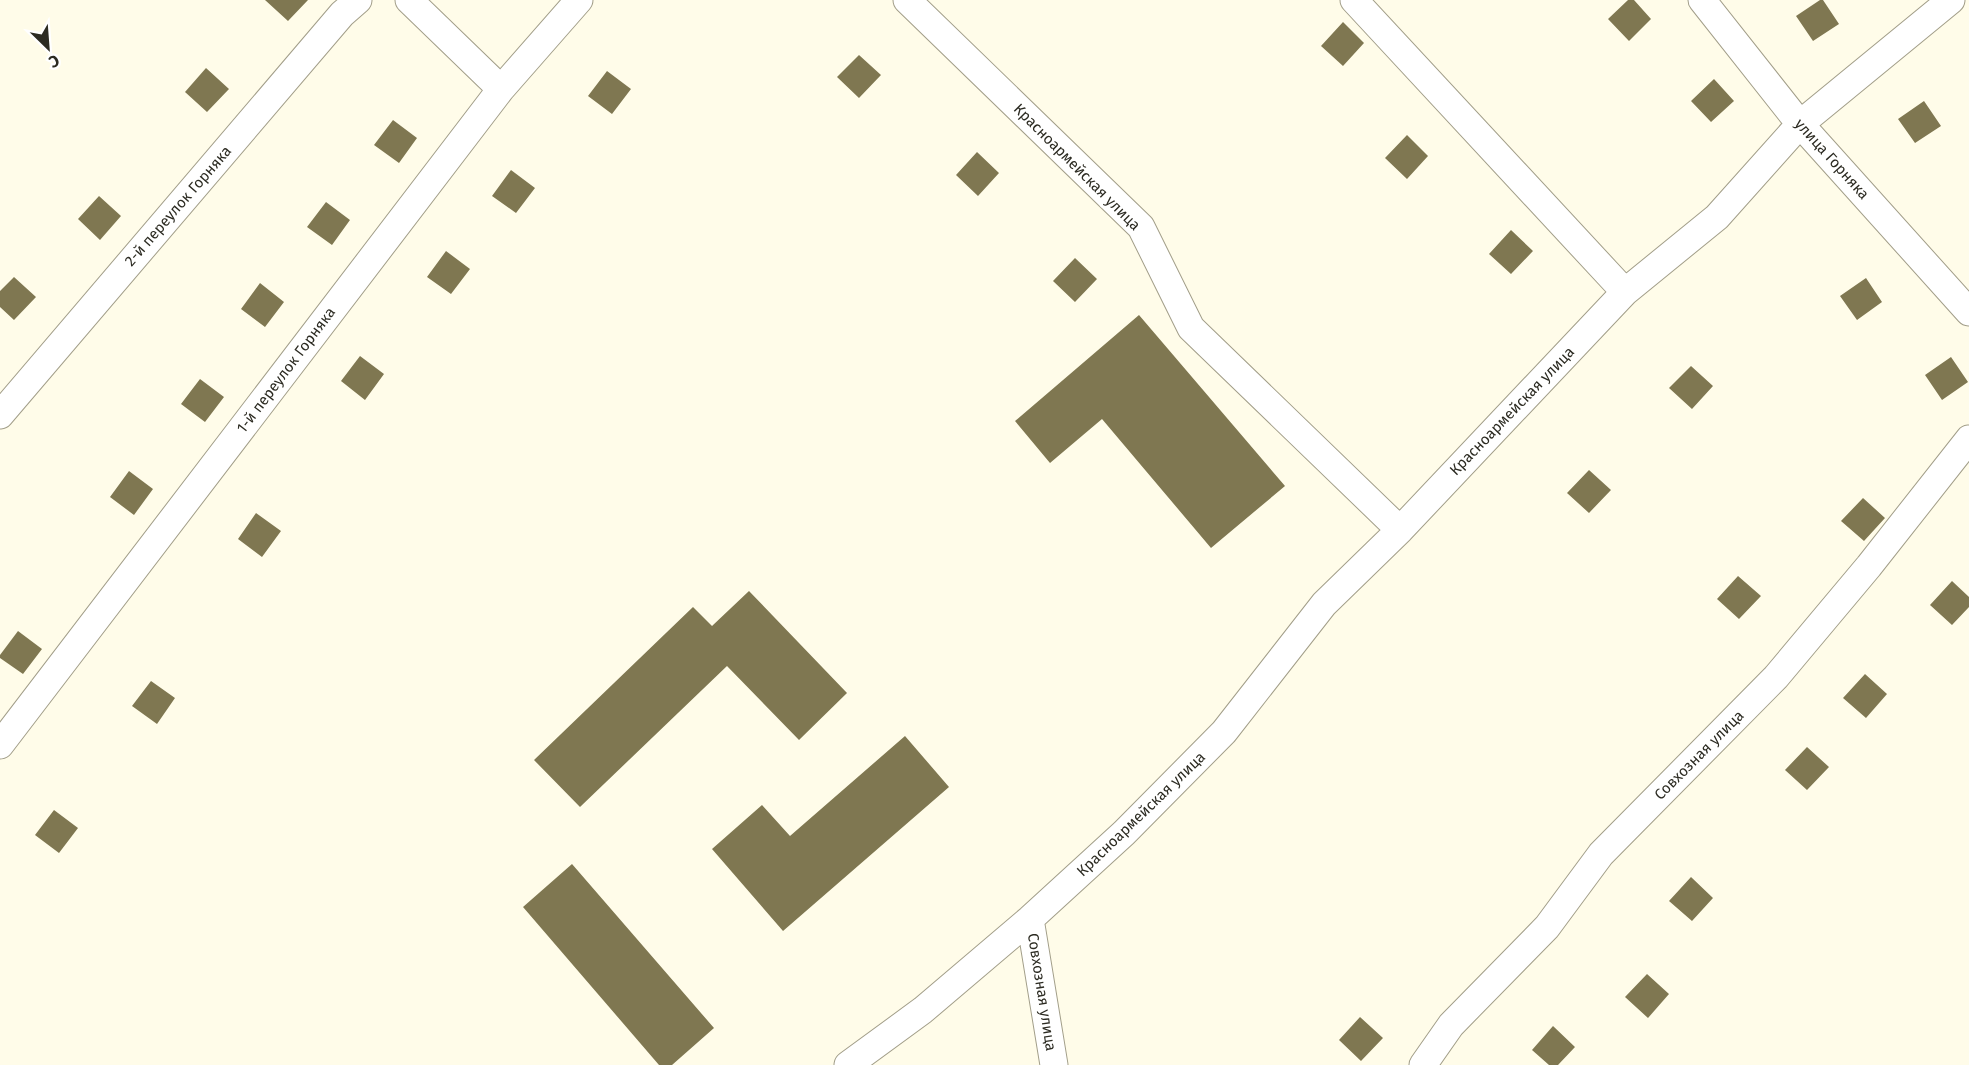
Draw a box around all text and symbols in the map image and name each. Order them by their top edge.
north arrow [18,18,78,78]
text: С [45,51,62,72]
street label: Красноармейская улица [1010,100,1144,234]
street label: улица Горняка [1791,115,1873,203]
street label: 2-й переулок Горняка [121,142,235,270]
street label: 1-й переулок Горняка [233,304,339,436]
street label: Красноармейская улица [1446,343,1578,479]
street label: Совхозная улица [1650,706,1748,804]
street label: Красноармейская улица [1073,748,1209,880]
street label: Совхозная улица [1024,932,1060,1052]

